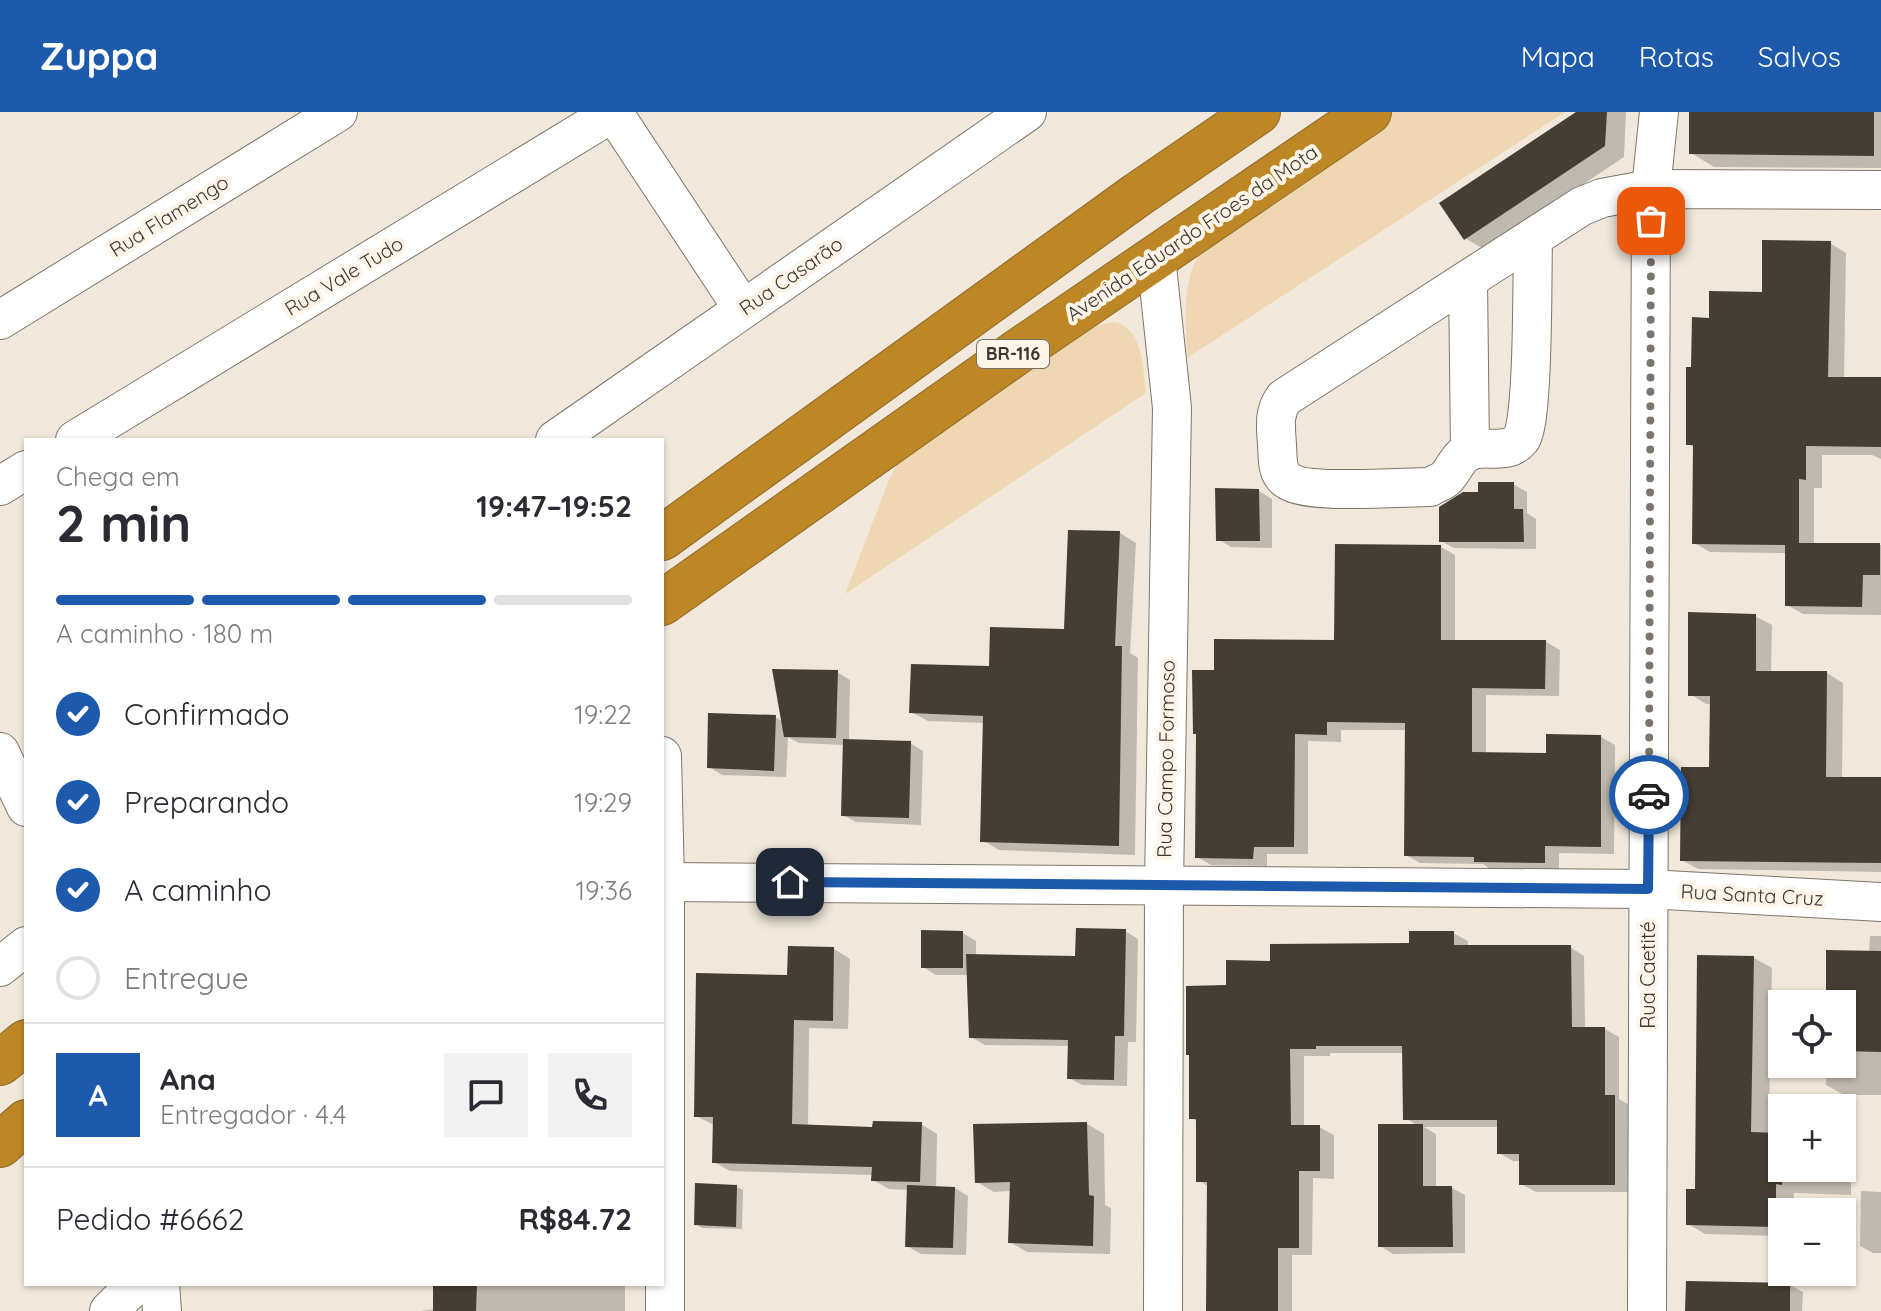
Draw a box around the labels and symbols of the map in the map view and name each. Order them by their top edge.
street label: Avenida Eduardo Froes da Mota [1061,139,1322,326]
street label: Rua Flamengo [105,169,233,262]
pin [1617,187,1685,255]
street label: Rua Vale Tudo [280,230,408,321]
street label: Rua Casarão [734,231,847,320]
road number: BR-116 [977,340,1049,368]
street label: Rua Campo Formoso [1151,660,1180,858]
courier [1609,755,1689,835]
pin [756,848,824,916]
street label: Rua Santa Cruz [1680,878,1824,911]
street label: Rua Caetité [1635,921,1660,1029]

